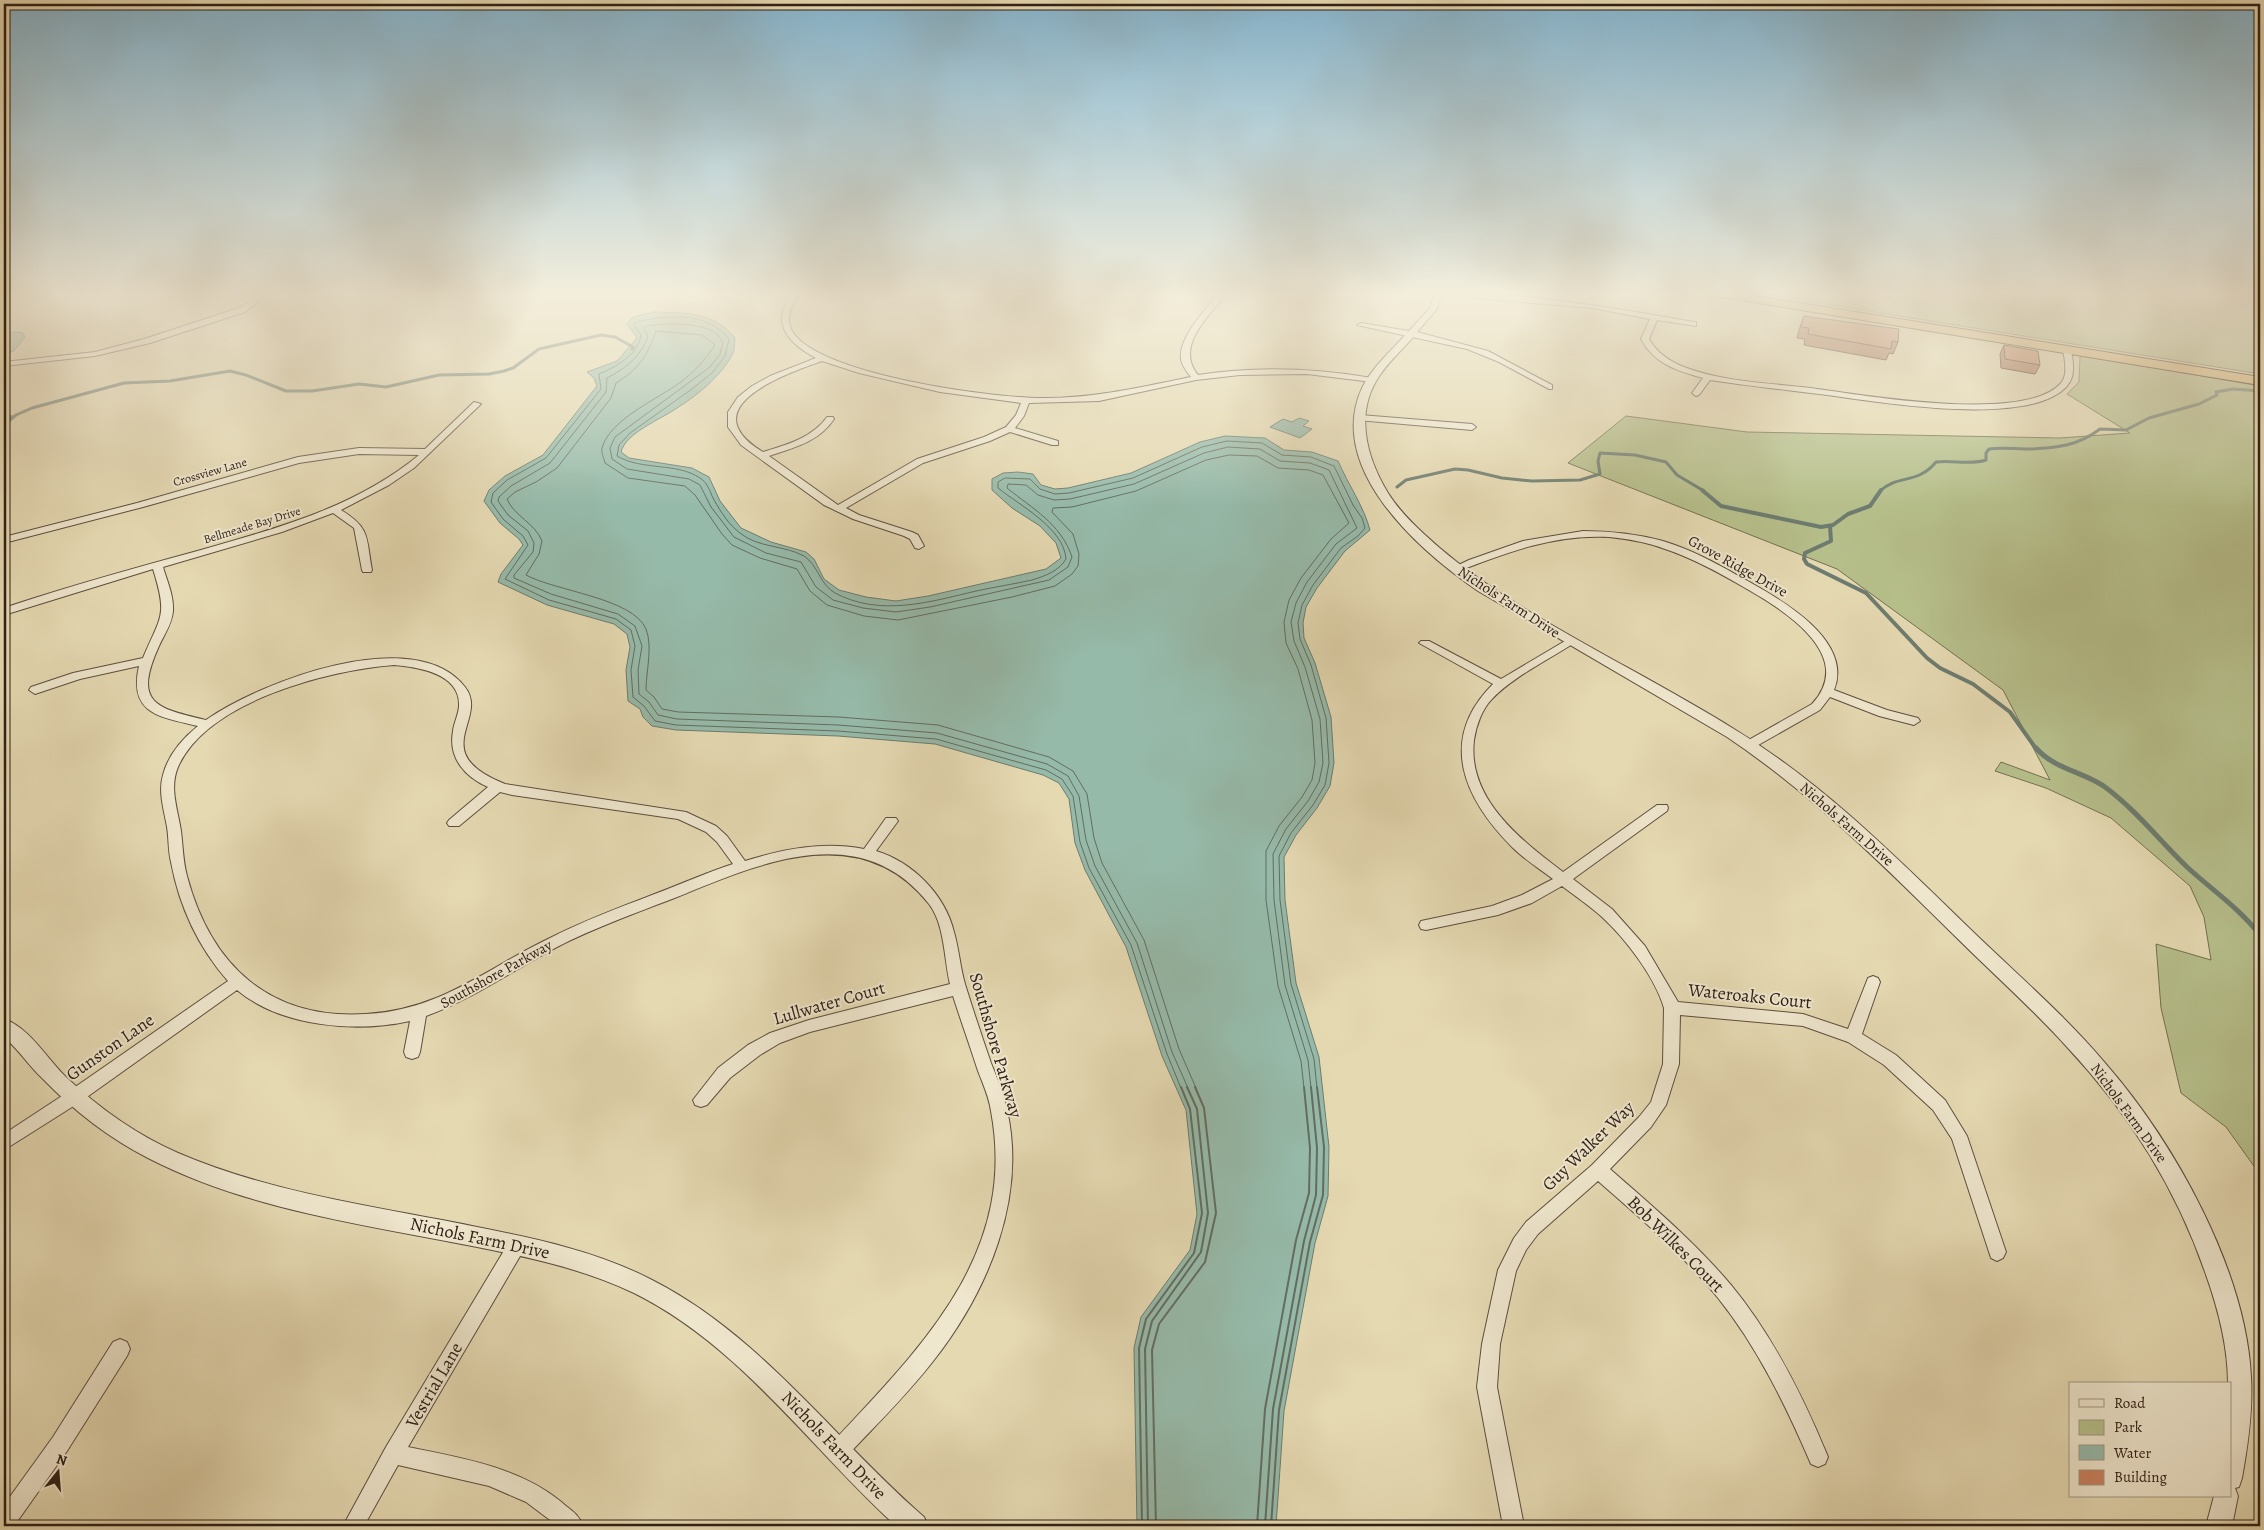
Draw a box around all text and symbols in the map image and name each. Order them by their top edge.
street label: Crossview Lane [171,454,249,490]
street label: Bellmeade Bay Drive [202,503,302,547]
street label: Grove Ridge Drive [1685,530,1792,602]
street label: Nichols Farm Drive [1454,561,1564,643]
street label: Nichols Farm Drive [1796,778,1898,871]
street label: Southshore Parkway [437,935,556,1013]
street label: Southshore Parkway [964,970,1028,1121]
street label: Lullwater Court [770,976,888,1030]
street label: Wateroaks Court [1686,977,1813,1014]
street label: Gunston Lane [61,1008,159,1086]
street label: Nichols Farm Drive [2086,1059,2172,1167]
street label: Guy Walker Way [1537,1095,1640,1196]
street label: Bob Wilkes Court [1622,1190,1730,1298]
street label: Nichols Farm Drive [408,1212,552,1264]
street label: Vestrial Lane [399,1338,468,1433]
legend [2069,1382,2232,1498]
street label: Nichols Farm Drive [776,1386,892,1504]
text: Road [2114,1393,2146,1413]
text: Park [2114,1417,2143,1437]
text: Water [2113,1443,2151,1463]
north arrow [32,1448,82,1498]
text: N [54,1449,69,1471]
text: Building [2114,1467,2167,1487]

